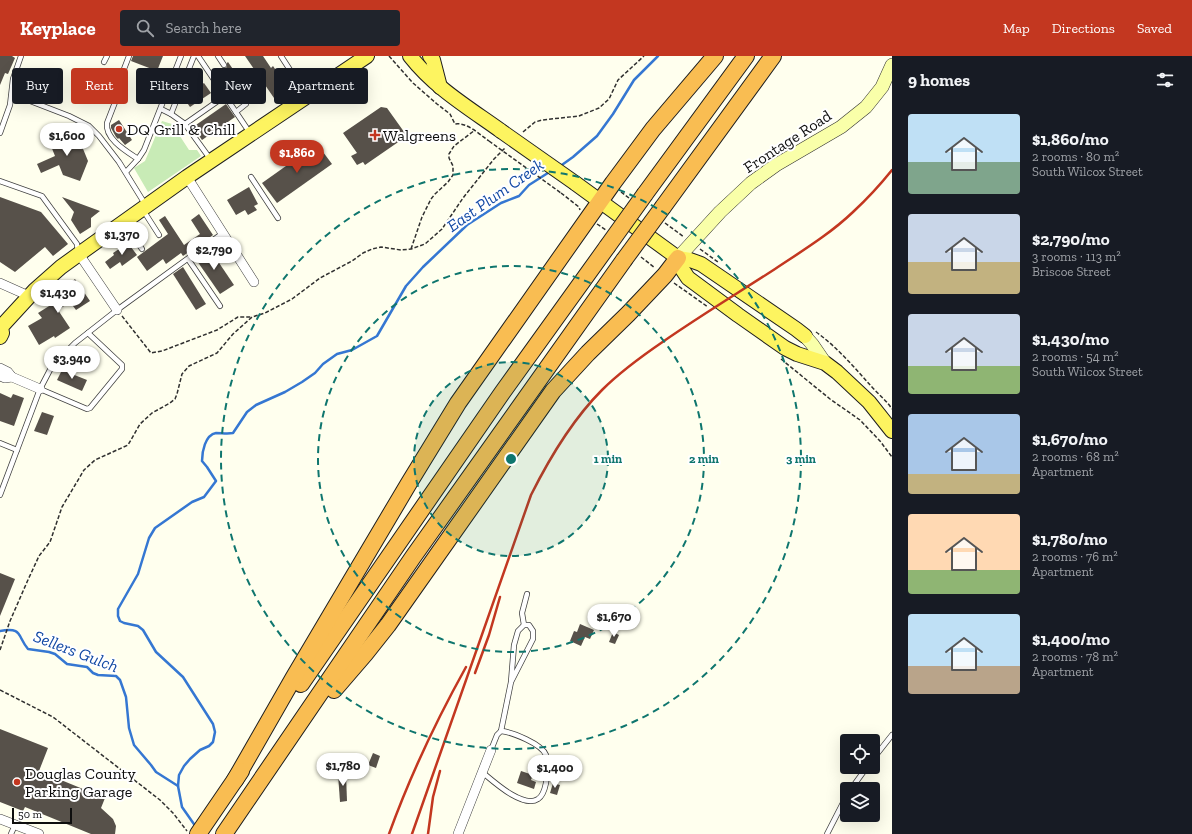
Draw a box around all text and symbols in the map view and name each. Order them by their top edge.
search box [120,10,400,46]
text: Keyplace [20,17,96,40]
icon: search [134,17,156,39]
text: Search here [166,19,242,37]
text: Map [1003,20,1030,37]
text: Directions [1052,20,1115,37]
text: Saved [1137,20,1172,37]
chip: Buy [12,68,63,104]
chip: Rent [71,68,128,104]
chip: Filters [136,68,203,104]
chip: New [211,68,266,104]
chip: Apartment [274,68,368,104]
icon: filters [1154,69,1176,91]
text: 9 homes [908,70,970,90]
street label: Frontage Road [740,106,835,177]
place label: DQ Grill & Chill [127,120,236,139]
pin: $1,600 [34,123,100,157]
marker: DQ Grill & Chill [114,124,124,134]
place label: Walgreens [383,126,456,145]
text: $1,600 [49,128,85,143]
text: $1,860/mo [1032,129,1109,149]
marker: Walgreens [370,130,380,140]
icon: home [940,130,988,178]
pin: $1,860 [264,140,330,174]
text: $1,860 [279,145,315,160]
text: 2 rooms · 80 m² [1032,149,1119,164]
water label: East Plum Creek [443,154,547,236]
text: South Wilcox Street [1032,164,1143,179]
pin: $1,370 [89,222,155,256]
text: $1,370 [104,227,140,242]
text: $2,790/mo [1032,229,1110,249]
icon: home [940,230,988,278]
pin: $2,790 [181,237,247,271]
text: $2,790 [196,242,232,257]
text: 3 rooms · 113 m² [1032,249,1121,264]
text: Briscoe Street [1032,264,1111,279]
pin: $1,430 [25,280,91,314]
text: $1,430 [40,285,76,300]
text: $1,430/mo [1032,329,1109,349]
icon: home [940,330,988,378]
pin: $3,940 [39,346,105,380]
text: 2 rooms · 54 m² [1032,349,1118,364]
text: $3,940 [53,351,91,366]
text: South Wilcox Street [1032,364,1143,379]
text: $1,670/mo [1032,429,1108,449]
icon: home [940,430,988,478]
text: 2 rooms · 68 m² [1032,449,1119,464]
centre of rings [504,452,518,466]
text: 1 min [594,452,622,466]
text: 2 min [689,452,719,466]
text: 3 min [786,452,816,466]
text: Apartment [1032,464,1094,479]
text: $1,780/mo [1032,529,1107,549]
icon: home [940,530,988,578]
text: 2 rooms · 76 m² [1032,549,1118,564]
text: Apartment [1032,564,1094,579]
pin: $1,670 [581,604,647,638]
text: $1,670 [596,609,632,624]
water label: Sellers Gulch [31,626,122,676]
text: $1,400/mo [1032,629,1110,649]
icon: home [940,630,988,678]
text: 2 rooms · 78 m² [1032,649,1118,664]
text: Apartment [1032,664,1094,679]
map controls [840,734,880,822]
button: locate [840,734,880,774]
pin: $1,780 [310,753,376,787]
pin: $1,400 [522,755,588,789]
text: $1,780 [325,758,361,773]
text: $1,400 [537,760,573,775]
place label: Douglas County Parking Garage [25,764,136,801]
marker: Douglas County Parking Garage [12,777,22,787]
button: layers [840,782,880,822]
scale bar [12,806,72,825]
text: 50 m [18,808,42,821]

